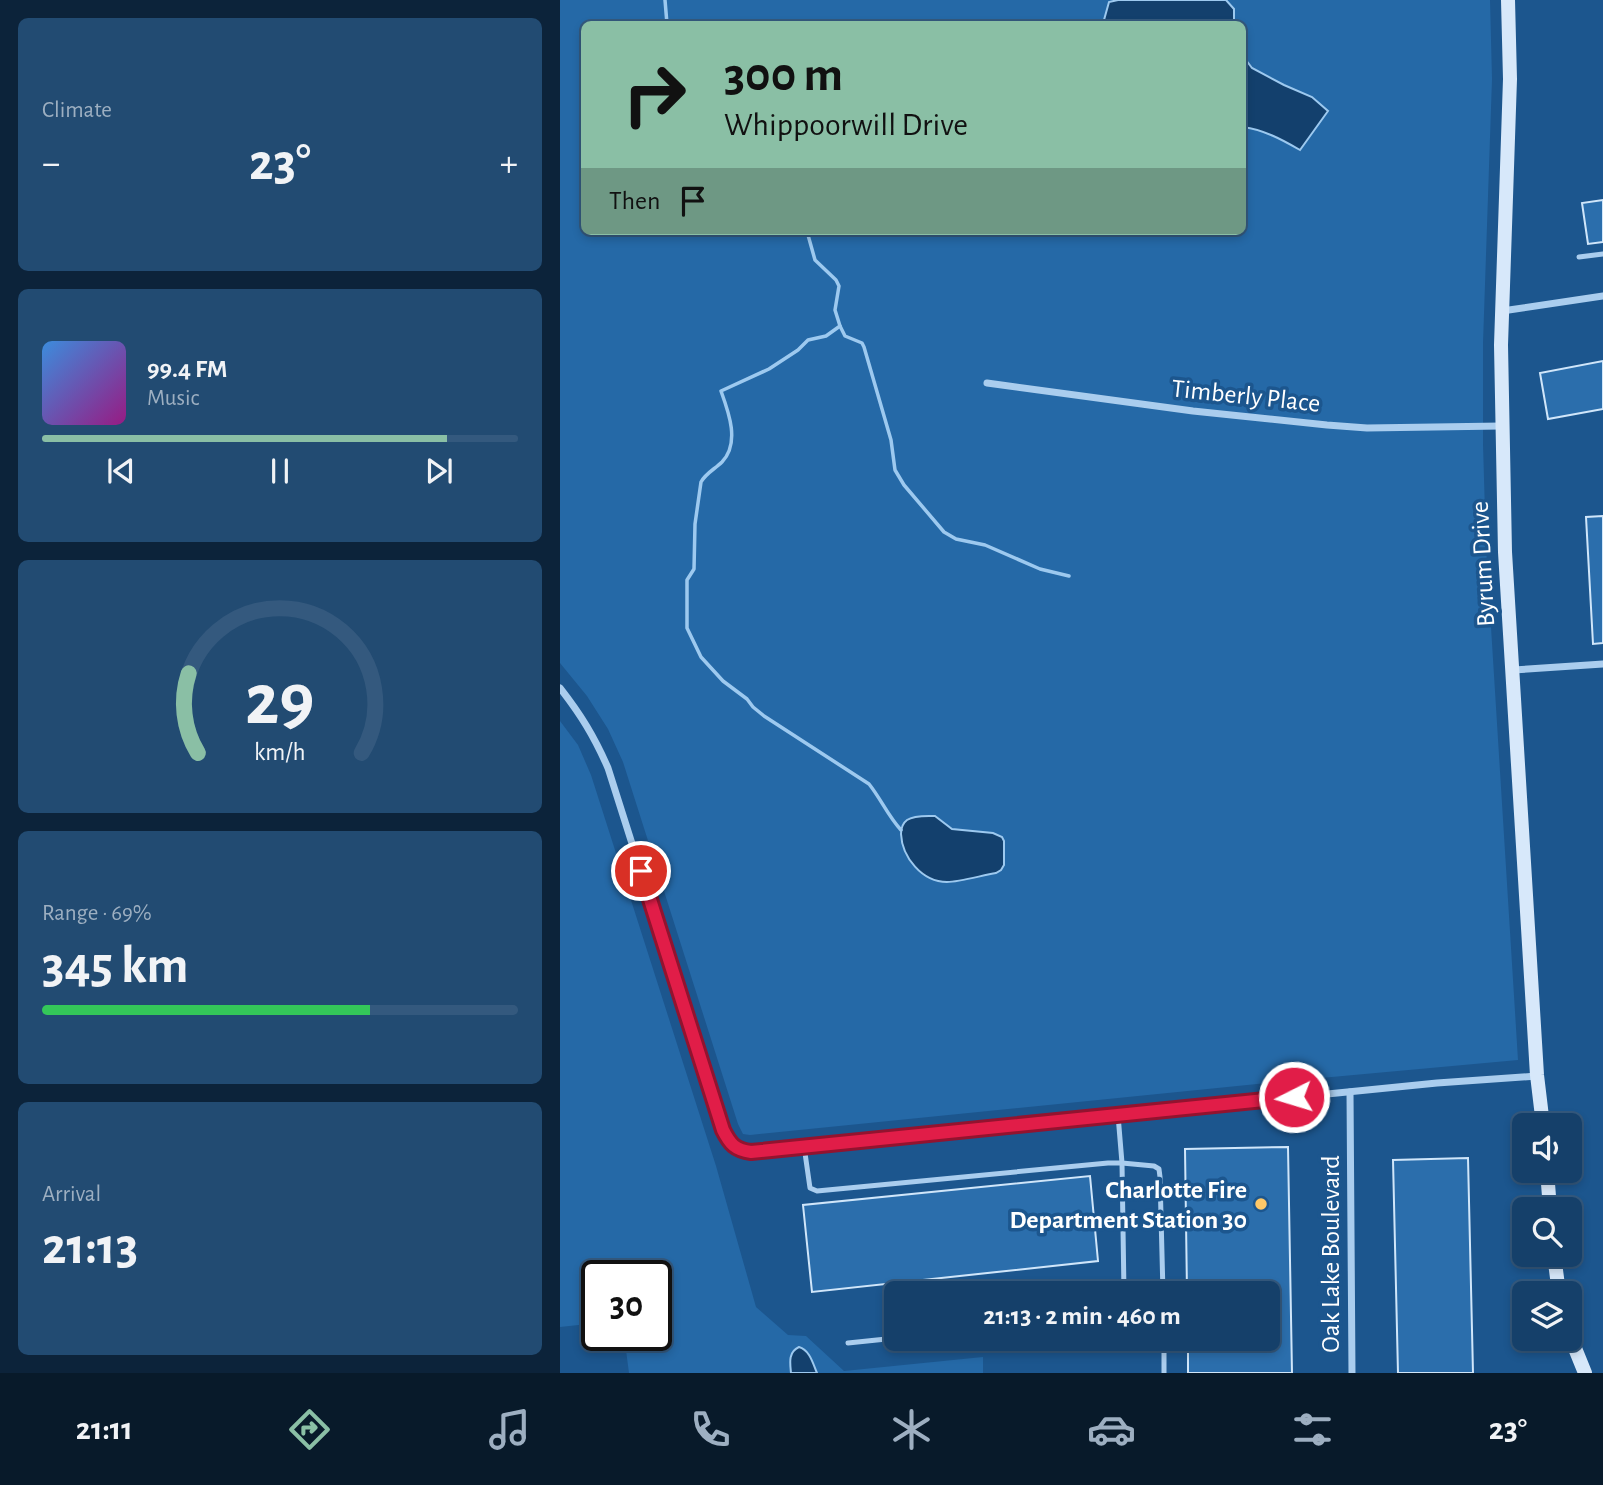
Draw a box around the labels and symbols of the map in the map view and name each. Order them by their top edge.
street label: Timberly Place [1170,375,1322,417]
street label: Byrum Drive [1467,501,1499,627]
pin [611,841,671,901]
position arrow [1257,1060,1331,1134]
street label: Oak Lake Boulevard [1318,1155,1344,1353]
place label: Charlotte Fire Department Station 30 [1009,1177,1247,1233]
marker: Charlotte Fire Department Station 30 [1253,1196,1269,1212]
speed limit sign: 30 [581,1260,672,1351]

